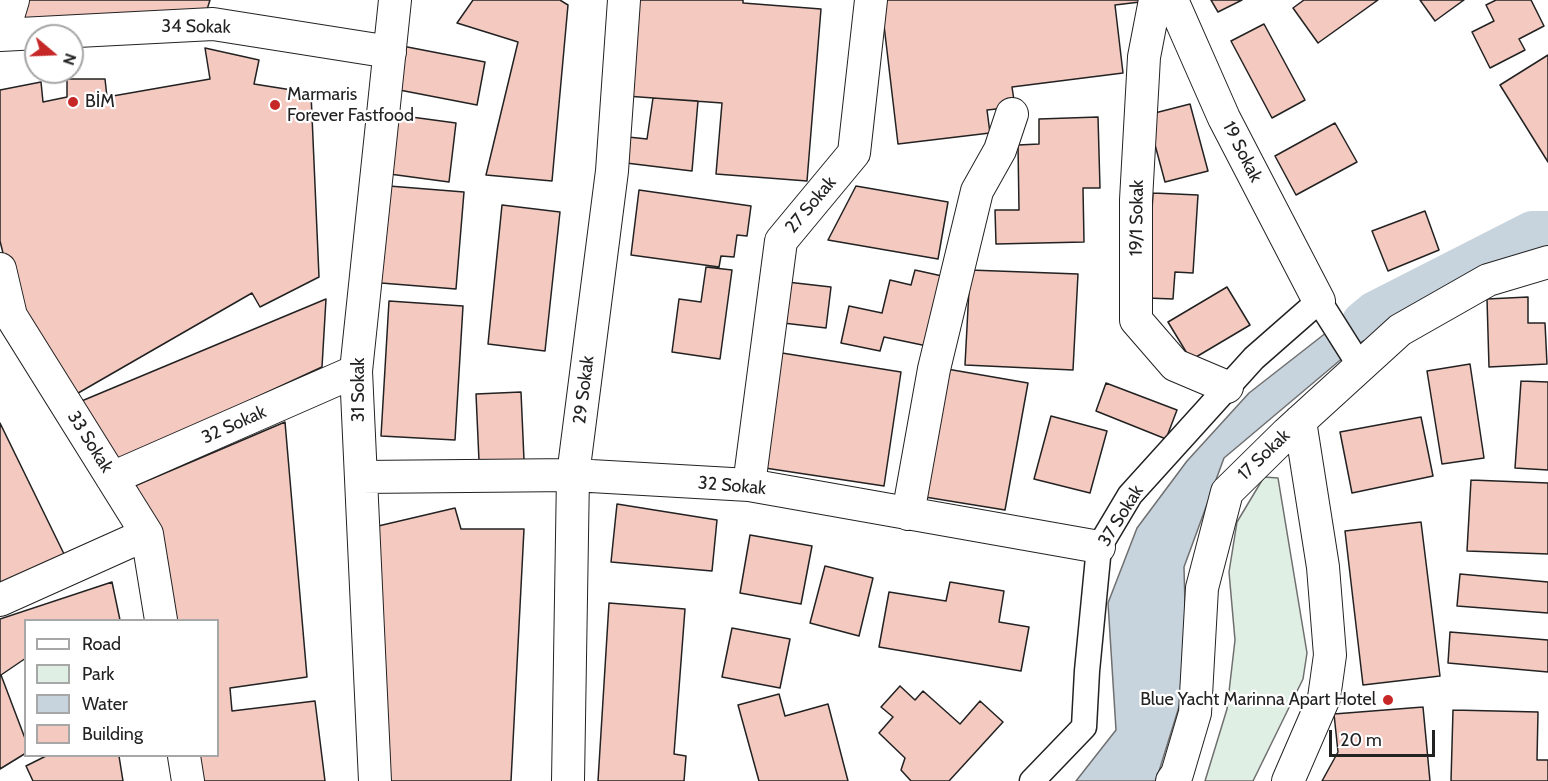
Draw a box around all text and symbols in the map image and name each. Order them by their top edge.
street label: 34 Sokak [161,16,231,38]
north arrow [24,24,84,84]
text: N [59,51,80,68]
place label: Marmaris Forever Fastfood [287,84,414,127]
place label: BİM [85,91,115,113]
marker: BİM [66,95,80,109]
marker: Marmaris Forever Fastfood [268,98,282,112]
street label: 19 Sokak [1218,118,1266,186]
street label: 27 Sokak [781,172,841,238]
street label: 19/1 Sokak [1126,180,1148,256]
street label: 29 Sokak [569,355,599,425]
street label: 31 Sokak [348,358,370,422]
street label: 32 Sokak [198,401,270,449]
street label: 33 Sokak [63,407,117,477]
street label: 17 Sokak [1233,425,1295,485]
street label: 32 Sokak [697,472,767,500]
street label: 37 Sokak [1094,481,1148,551]
legend [24,619,219,757]
text: Road [82,633,121,655]
text: Park [82,663,114,685]
place label: Blue Yacht Marinna Apart Hotel [1140,689,1376,711]
text: Water [82,693,128,715]
marker: Blue Yacht Marinna Apart Hotel [1381,693,1395,707]
scale bar [1332,718,1438,756]
text: Building [82,723,143,745]
text: 20 m [1340,729,1382,751]

